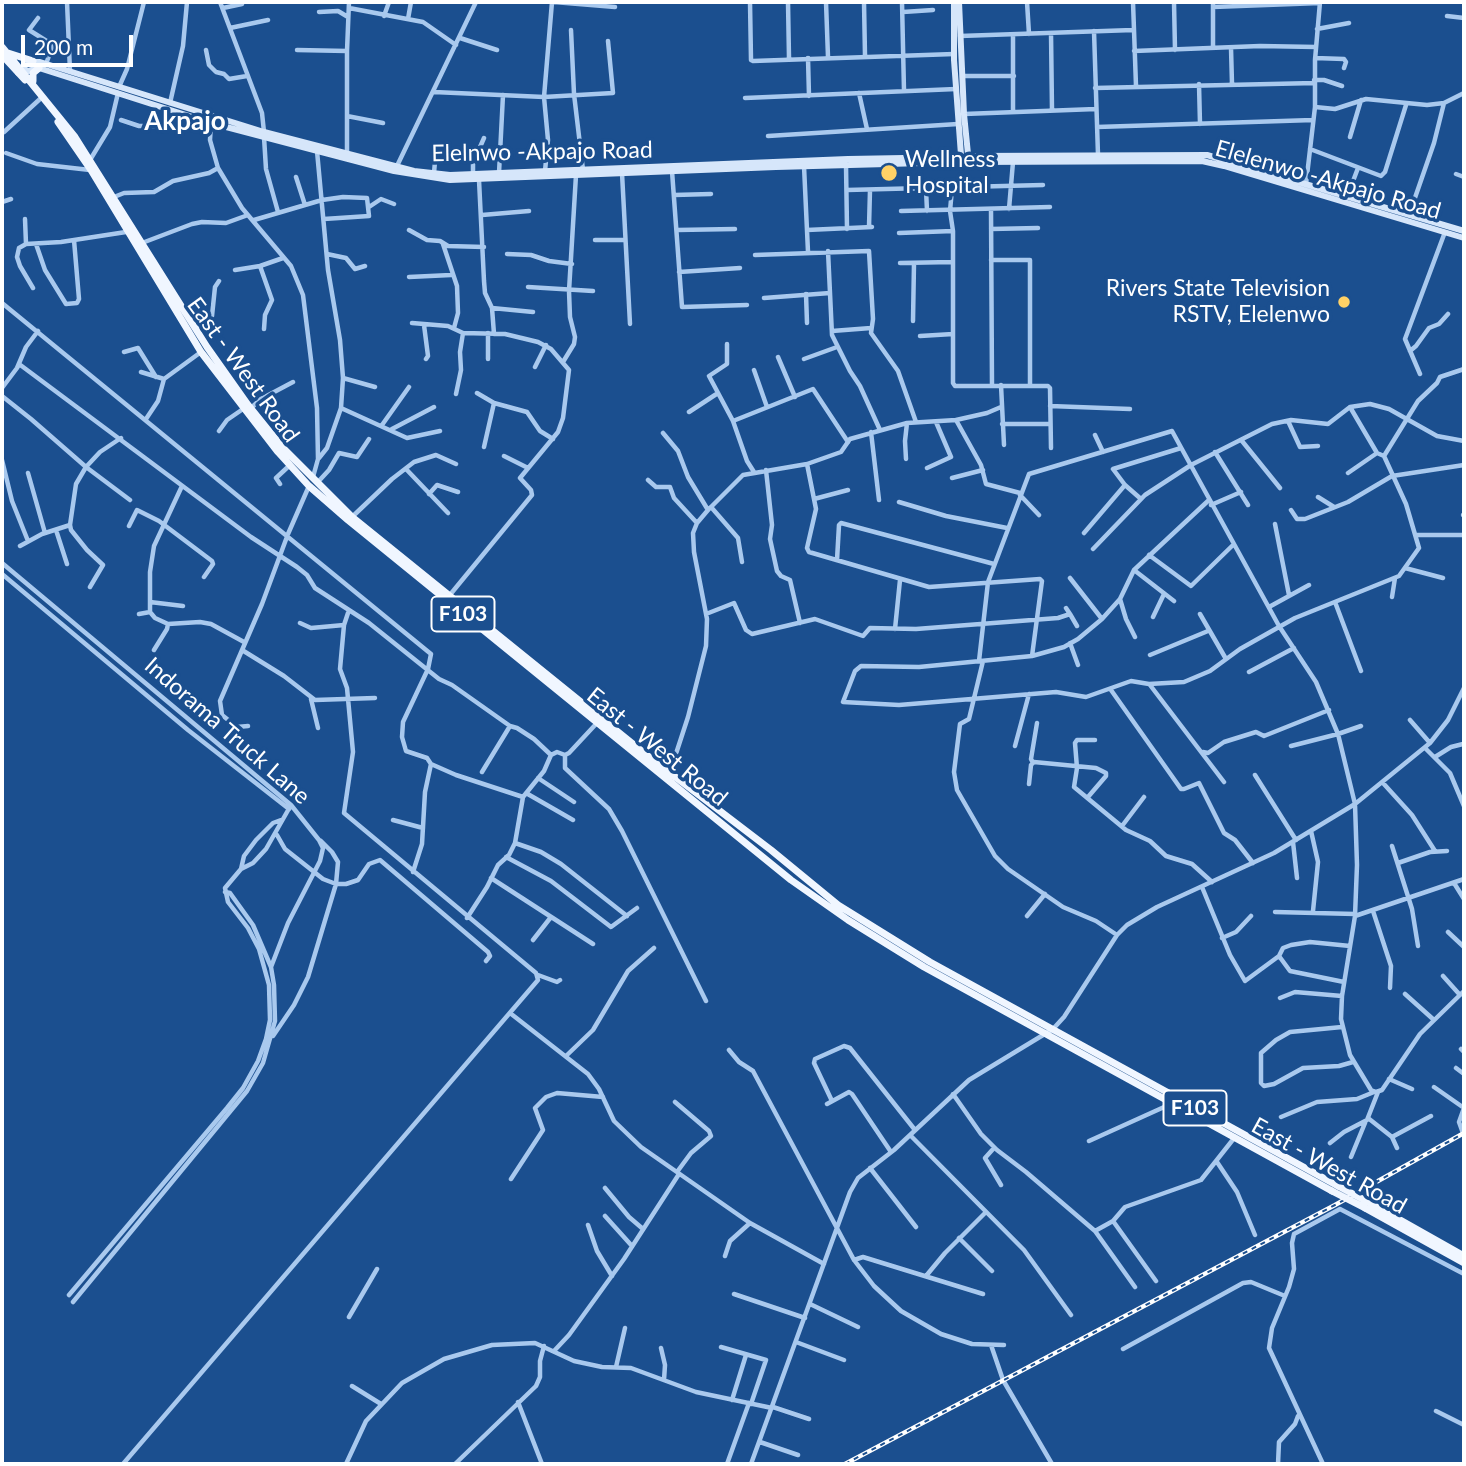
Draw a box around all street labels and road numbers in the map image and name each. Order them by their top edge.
street label: Elelenwo -Akpajo Road [1212,135,1444,225]
street label: Elelnwo -Akpajo Road [431,136,653,168]
street label: East - West Road [181,292,305,448]
road number: F103 [432,596,494,632]
street label: Indorama Truck Lane [139,652,315,810]
street label: East - West Road [581,682,733,812]
road number: F103 [1164,1090,1226,1126]
street label: East - West Road [1247,1112,1411,1220]

